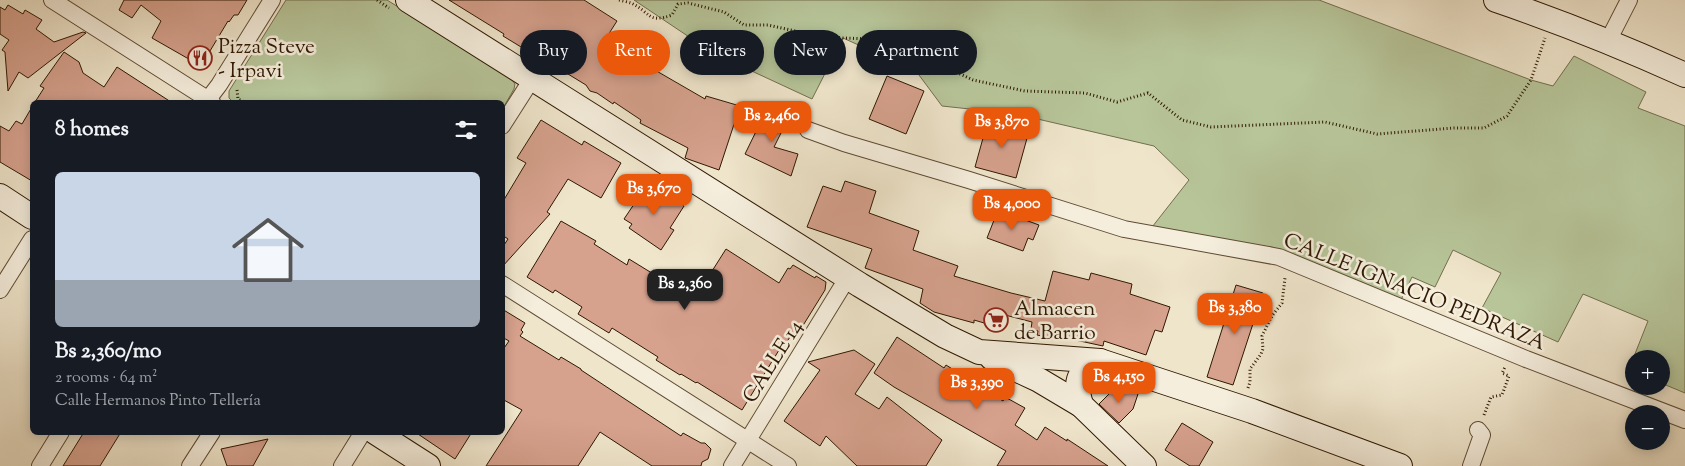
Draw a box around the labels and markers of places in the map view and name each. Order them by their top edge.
place label: Pizza Steve - Irpavi [218,33,315,87]
restaurant icon: Pizza Steve - Irpavi [187,45,213,71]
pin: Bs 2,460 [720,100,824,143]
pin: Bs 3,870 [950,106,1054,149]
pin: Bs 3,670 [602,174,706,216]
pin: Bs 4,000 [960,188,1064,231]
pin: Bs 2,360 [633,268,737,311]
pin: Bs 3,380 [1183,292,1287,335]
place label: Almacen de Barrio [1014,295,1096,349]
supermarket icon: Almacen de Barrio [983,307,1009,333]
pin: Bs 4,150 [1067,362,1171,404]
pin: Bs 3,390 [925,368,1029,410]

